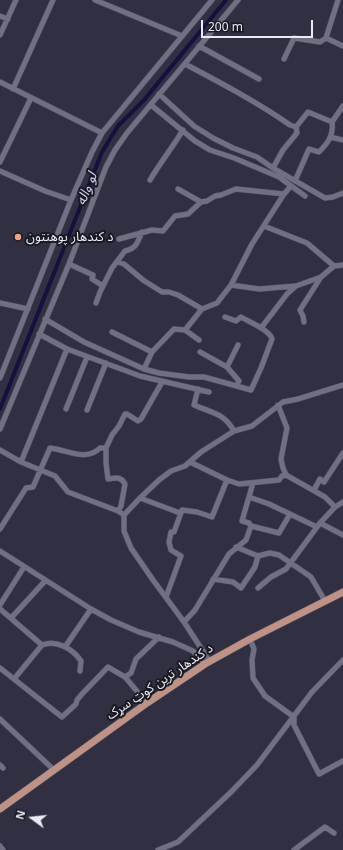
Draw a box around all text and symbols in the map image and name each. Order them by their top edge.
scale bar [203,12,315,38]
text: 200 m [208,18,243,35]
water label: لو واله [73,170,101,208]
place label: د کندهار پوهنتون [26,229,114,245]
marker: د کندهار پوهنتون [13,232,23,242]
street label: د کندهار ترين کوټ سړک [104,641,216,723]
north arrow [12,798,52,838]
text: N [12,809,28,821]

